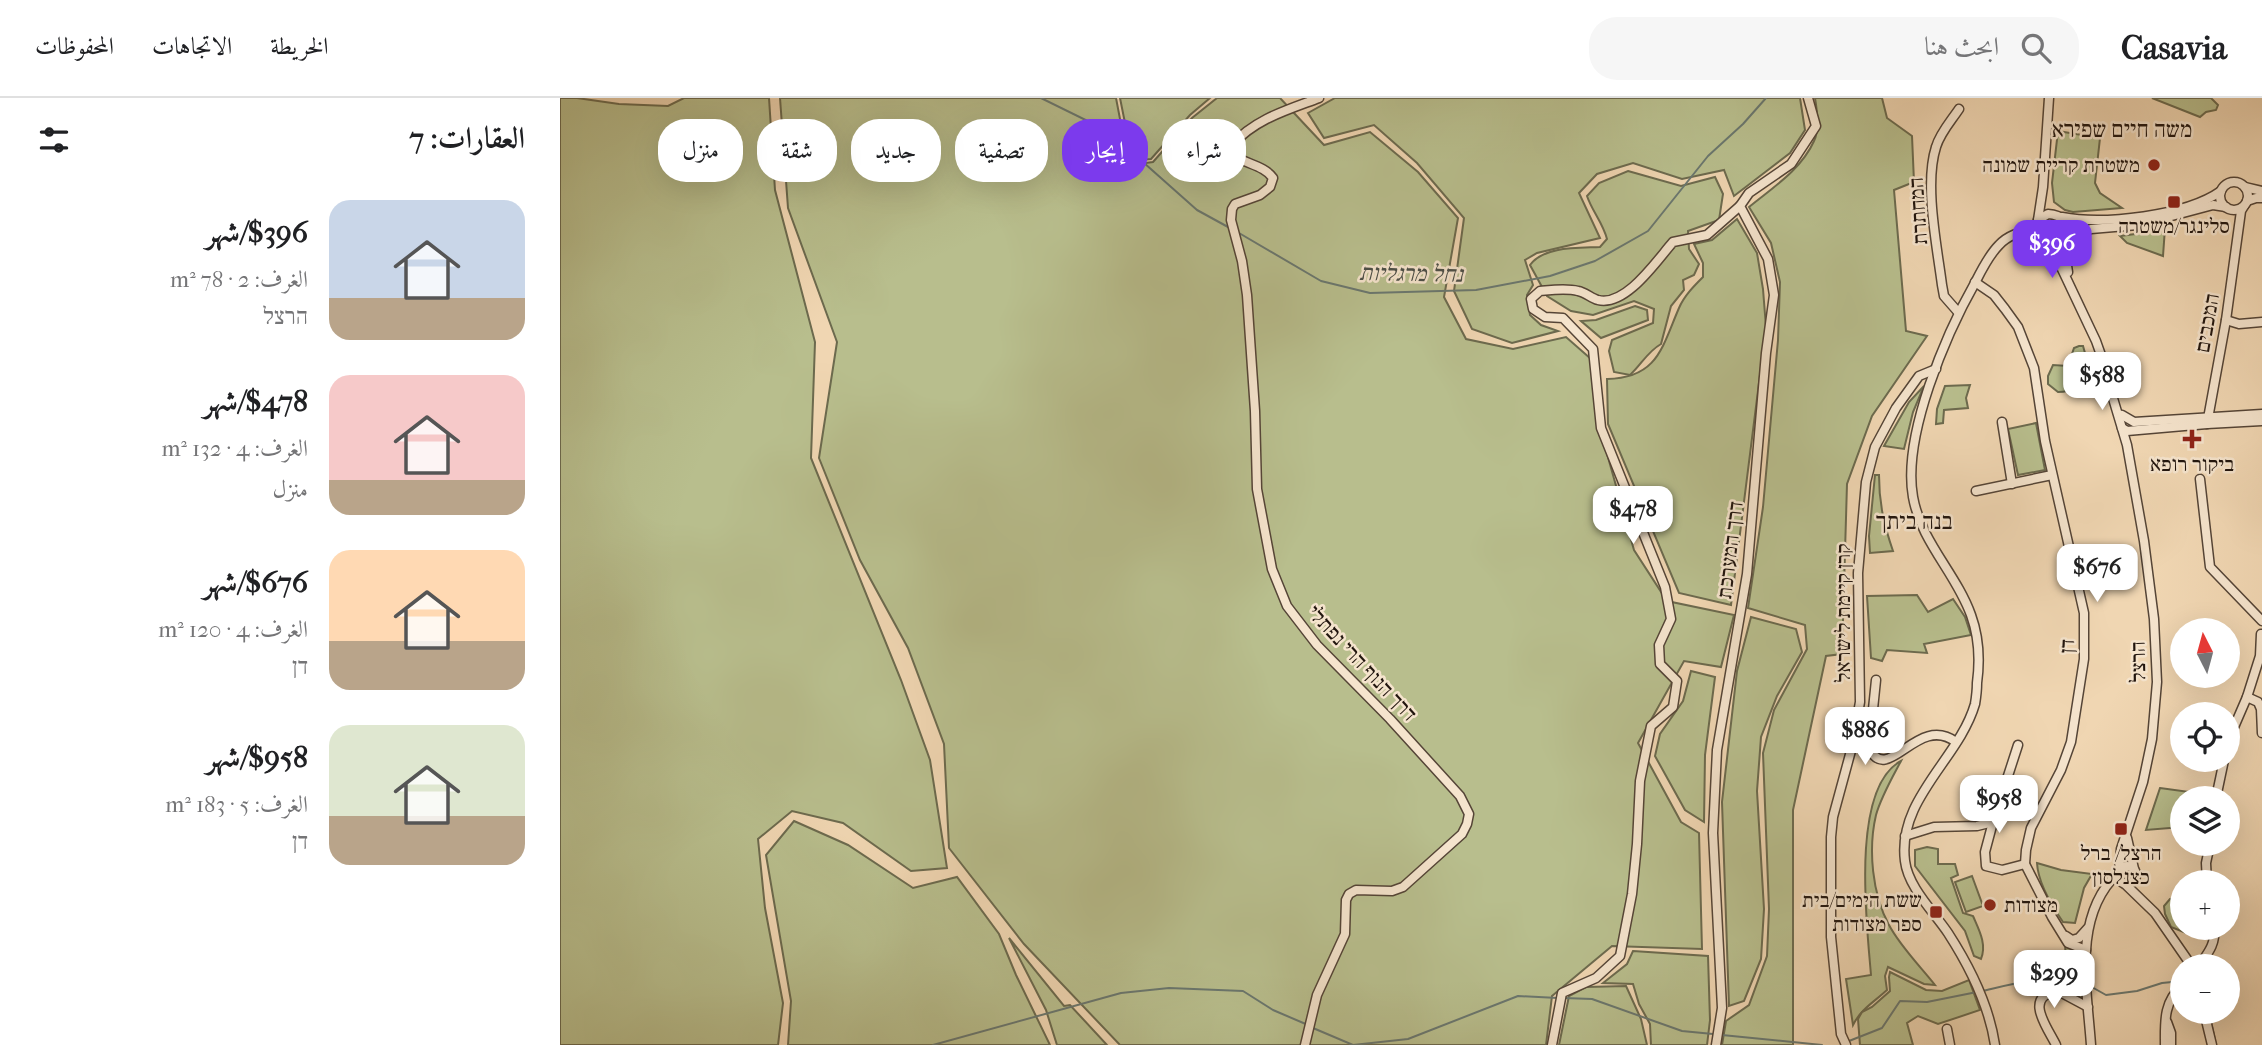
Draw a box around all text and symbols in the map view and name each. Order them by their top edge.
search box [1589,17,2079,80]
icon: search [2017,29,2055,67]
text: Casavia [2121,29,2227,68]
text: ابحث هنا [1924,31,1999,62]
text: المحفوظات [35,32,114,60]
text: الاتجاهات [152,32,232,60]
text: الخريطة [270,32,329,60]
district label: משה חיים שפירא [2052,116,2192,143]
chip: منزل [658,119,743,182]
chip: شقة [757,119,837,182]
chip: جديد [851,119,941,182]
chip: تصفية [955,119,1048,182]
chip: إيجار [1062,119,1148,182]
chip: شراء [1162,119,1246,182]
icon: filters [35,121,73,159]
text: العقارات: 7 [410,121,525,156]
place label: משטרת קריית שמונה [1982,153,2140,177]
marker: משטרת קריית שמונה [2146,157,2162,173]
street label: המחתרת [1904,176,1932,246]
marker: סלינגר/משטרה [2166,194,2182,210]
place label: סלינגר/משטרה [2118,214,2230,238]
text: $396/شهر [205,215,308,250]
pin: $396 [2011,220,2093,280]
icon: home [385,228,469,312]
text: $396 [2029,229,2075,256]
water label: נחל מרגליות [1359,259,1465,288]
text: الغرف: 2 · 78 m² [170,266,308,293]
street label: המכבים [2190,292,2224,354]
text: הרצל [263,303,308,330]
pin: $588 [2061,352,2143,412]
text: $588 [2079,361,2125,388]
text: $478/شهر [203,384,308,419]
icon: home [385,403,469,487]
marker: ביקור רופא [2182,429,2202,449]
text: الغرف: 4 · 132 m² [161,435,308,462]
place label: ביקור רופא [2150,452,2234,476]
text: منزل [273,476,308,503]
pin: $478 [1592,486,1674,546]
text: $478 [1609,495,1657,522]
street label: דרך המערכת [1712,500,1748,600]
district label: בנה ביתך [1875,508,1953,535]
street label: קרן קיימת לישראל [1831,543,1855,683]
pin: $676 [2056,545,2138,604]
text: $676 [2073,553,2121,580]
text: $676/شهر [203,565,308,600]
icon: home [385,578,469,662]
street label: דרך הנוף הרי נפתלי [1302,600,1422,726]
text: الغرف: 4 · 120 m² [158,616,308,643]
north arrow [2170,618,2240,688]
map controls [2170,618,2240,1024]
street label: דן [2055,638,2079,654]
street label: הרצל [2126,641,2150,683]
text: דן [292,653,308,680]
button: locate [2170,702,2240,772]
pin: $886 [1824,708,1906,767]
text: $886 [1841,716,1889,743]
text: $958/شهر [206,740,308,775]
icon: home [385,753,469,837]
pin: $958 [1958,776,2040,835]
text: $958 [1976,784,2022,811]
button: layers [2170,786,2240,856]
text: الغرف: 5 · 183 m² [165,791,308,818]
marker: הרצל/ ברל כצנלסון [2113,821,2129,837]
text: דן [292,828,308,855]
place label: הרצל/ ברל כצנלסון [2080,841,2162,889]
button: + [2170,870,2240,940]
place label: ששת הימים/בית ספר מצודות [1802,888,1922,936]
place label: מצודות [2004,893,2058,917]
marker: מצודות [1982,897,1998,913]
marker: ששת הימים/בית ספר מצודות [1928,904,1944,920]
pin: $299 [2013,950,2095,1010]
button: − [2170,954,2240,1024]
text: $299 [2030,959,2078,986]

